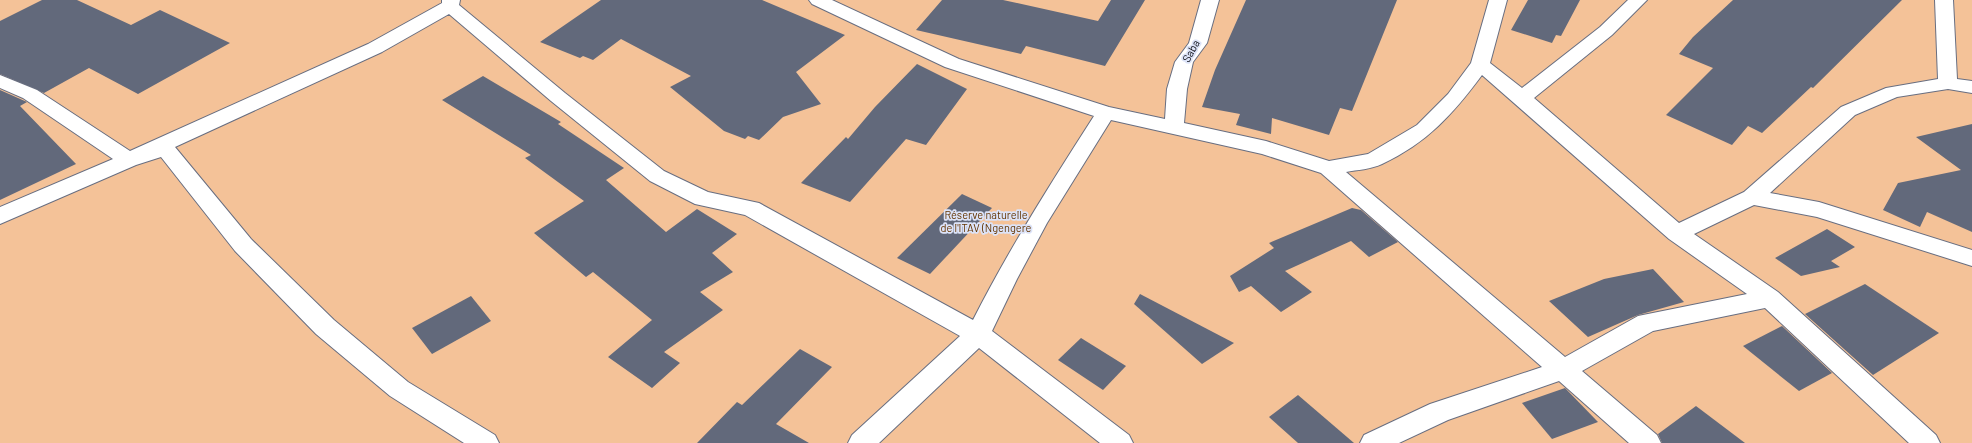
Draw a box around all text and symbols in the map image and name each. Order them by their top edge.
street label: Saba [1179,37,1202,64]
park label: Réserve naturelle de l'ITAV (Ngengere [941,208,1032,234]

